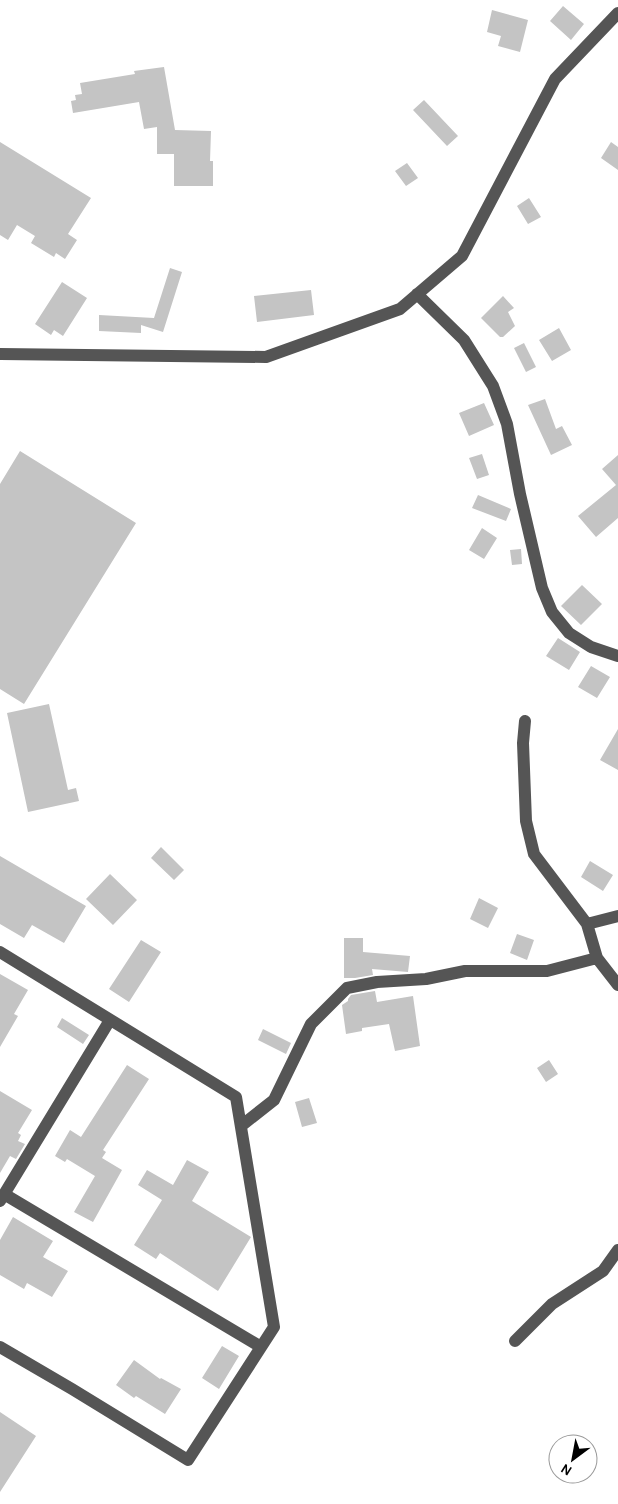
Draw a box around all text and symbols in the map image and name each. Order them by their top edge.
north arrow [548,1434,598,1484]
text: N [558,1460,575,1479]

